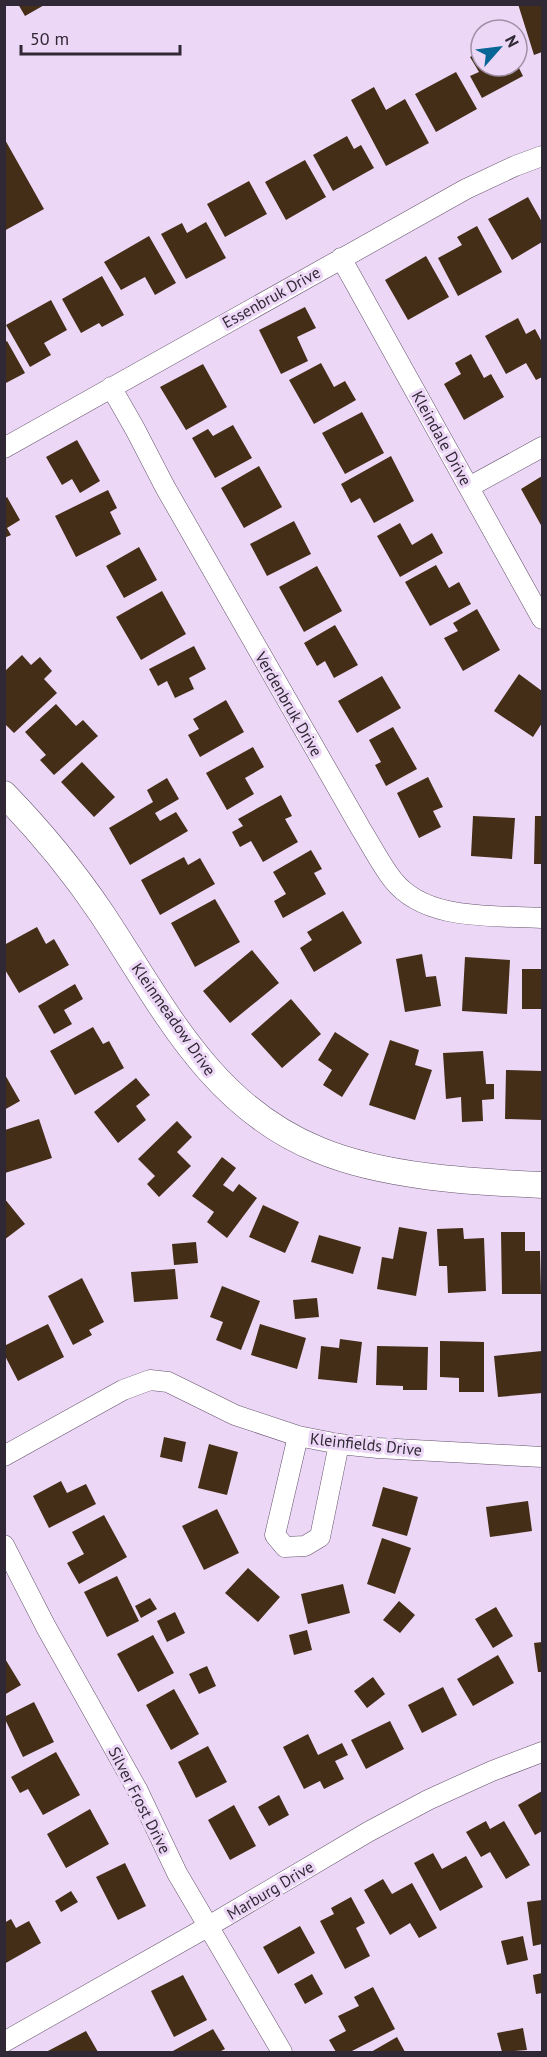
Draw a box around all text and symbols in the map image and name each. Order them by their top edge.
scale bar [21,18,180,56]
north arrow [469,18,529,78]
text: 50 m [30,27,69,50]
text: N [501,32,524,50]
street label: Essenbruk Drive [219,262,323,332]
street label: Kleindale Drive [408,387,476,489]
street label: Verdenbruk Drive [251,647,327,760]
street label: Kleinmeadow Drive [128,959,220,1079]
street label: Kleinfields Drive [309,1428,423,1460]
street label: Silver Frost Drive [104,1743,176,1857]
street label: Marburg Drive [223,1856,317,1924]

